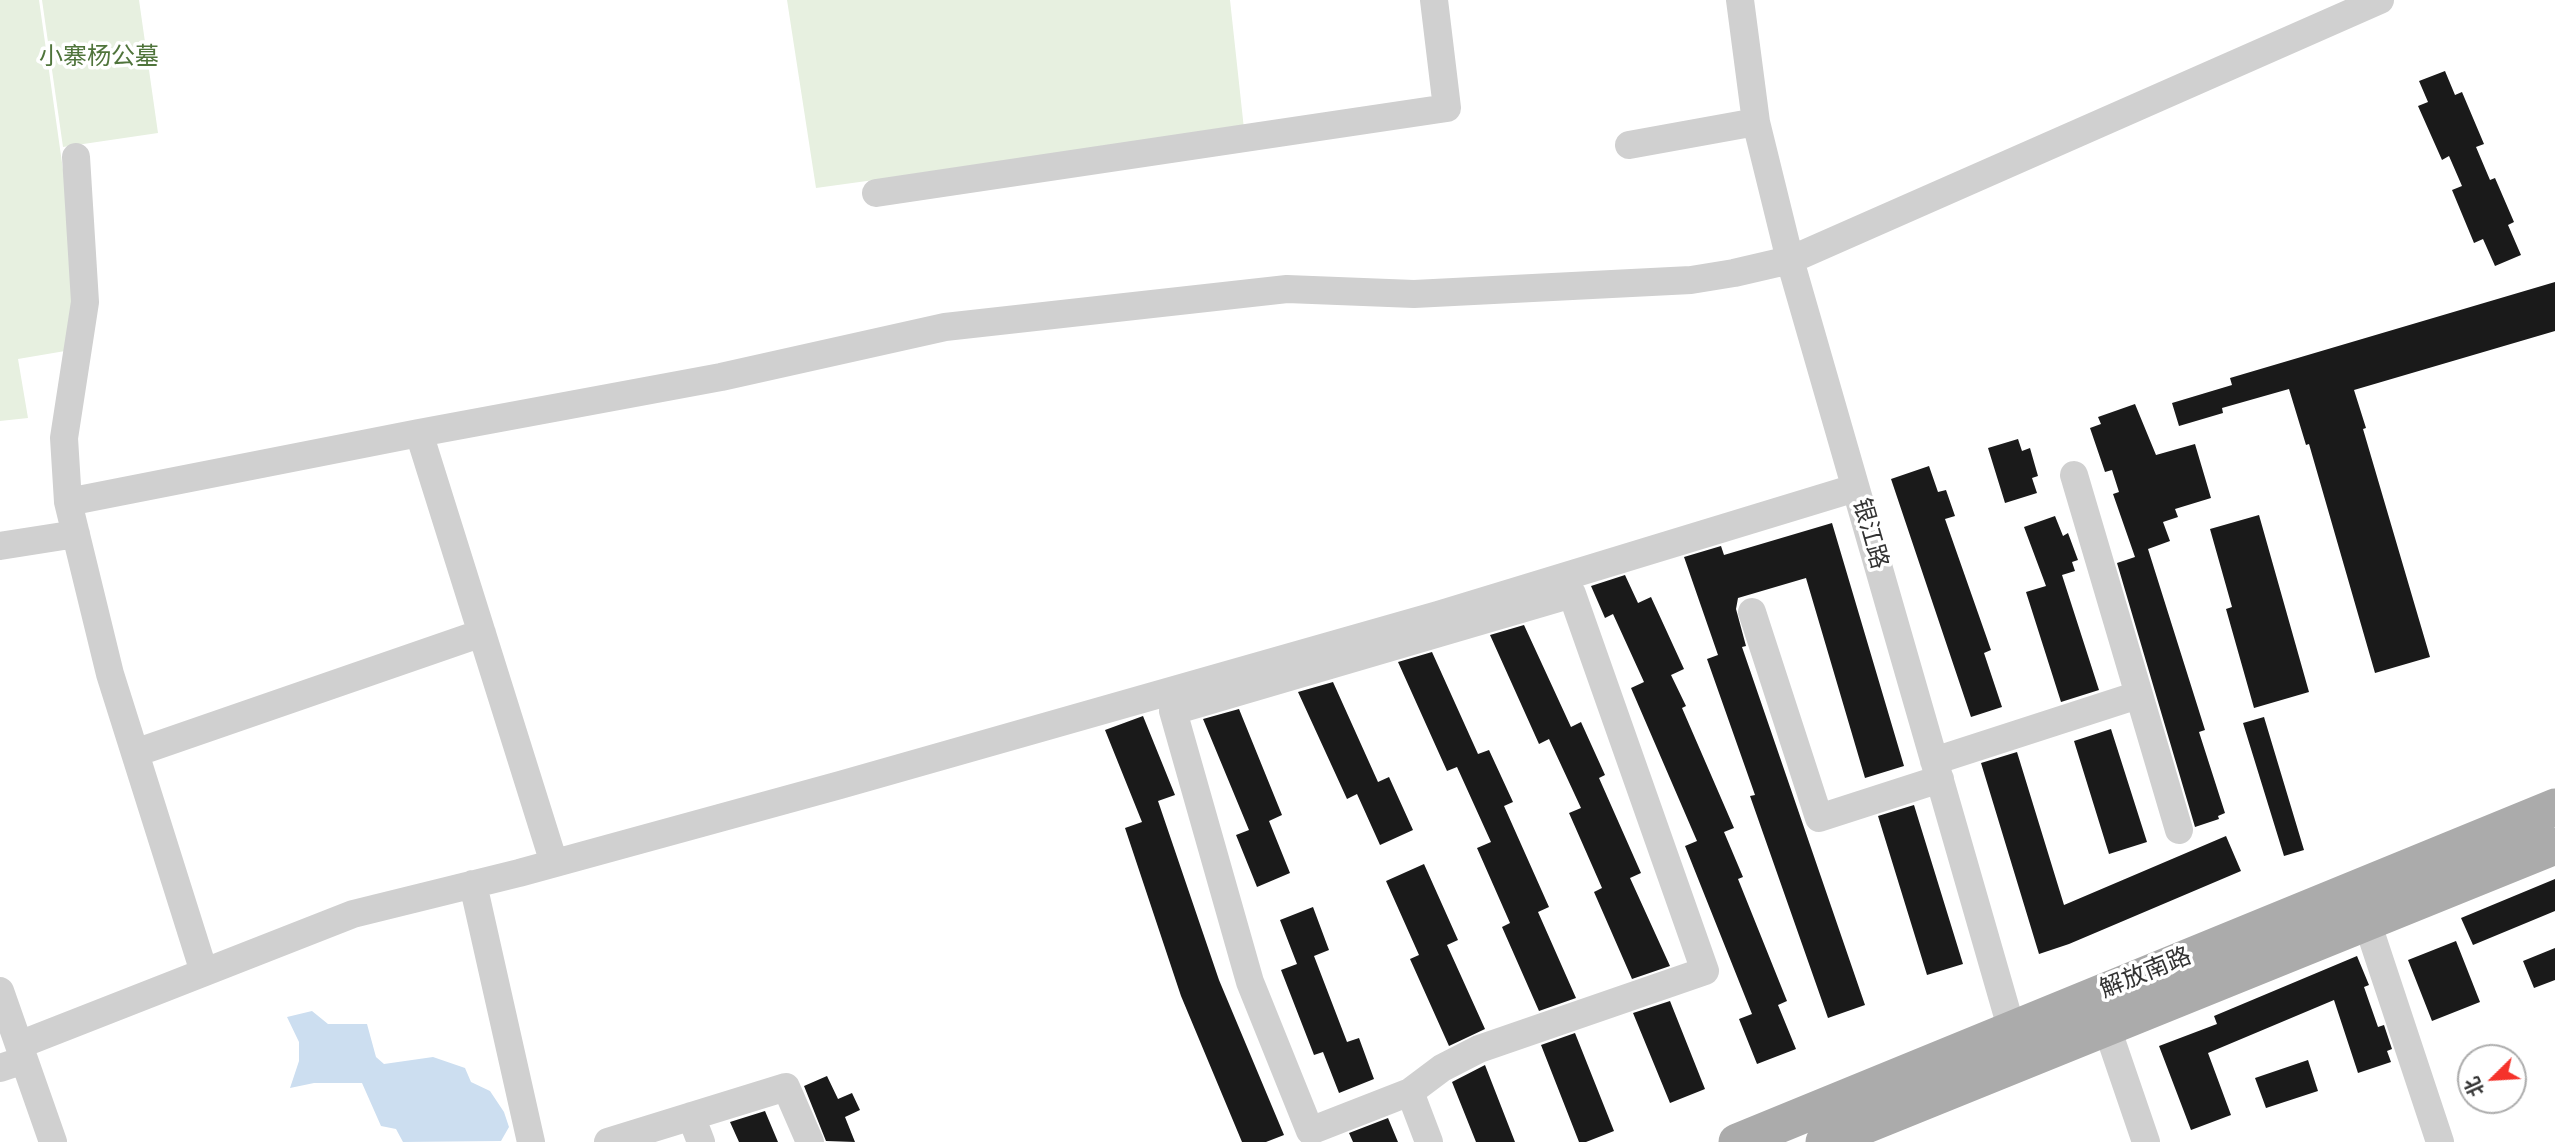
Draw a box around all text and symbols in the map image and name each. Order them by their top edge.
park label: 小寨杨公墓 [39,44,159,72]
street label: 银江路 [1845,495,1893,573]
street label: 解放南路 [2096,943,2196,1005]
north arrow [2457,1044,2527,1114]
text: 北 [2458,1073,2490,1101]

